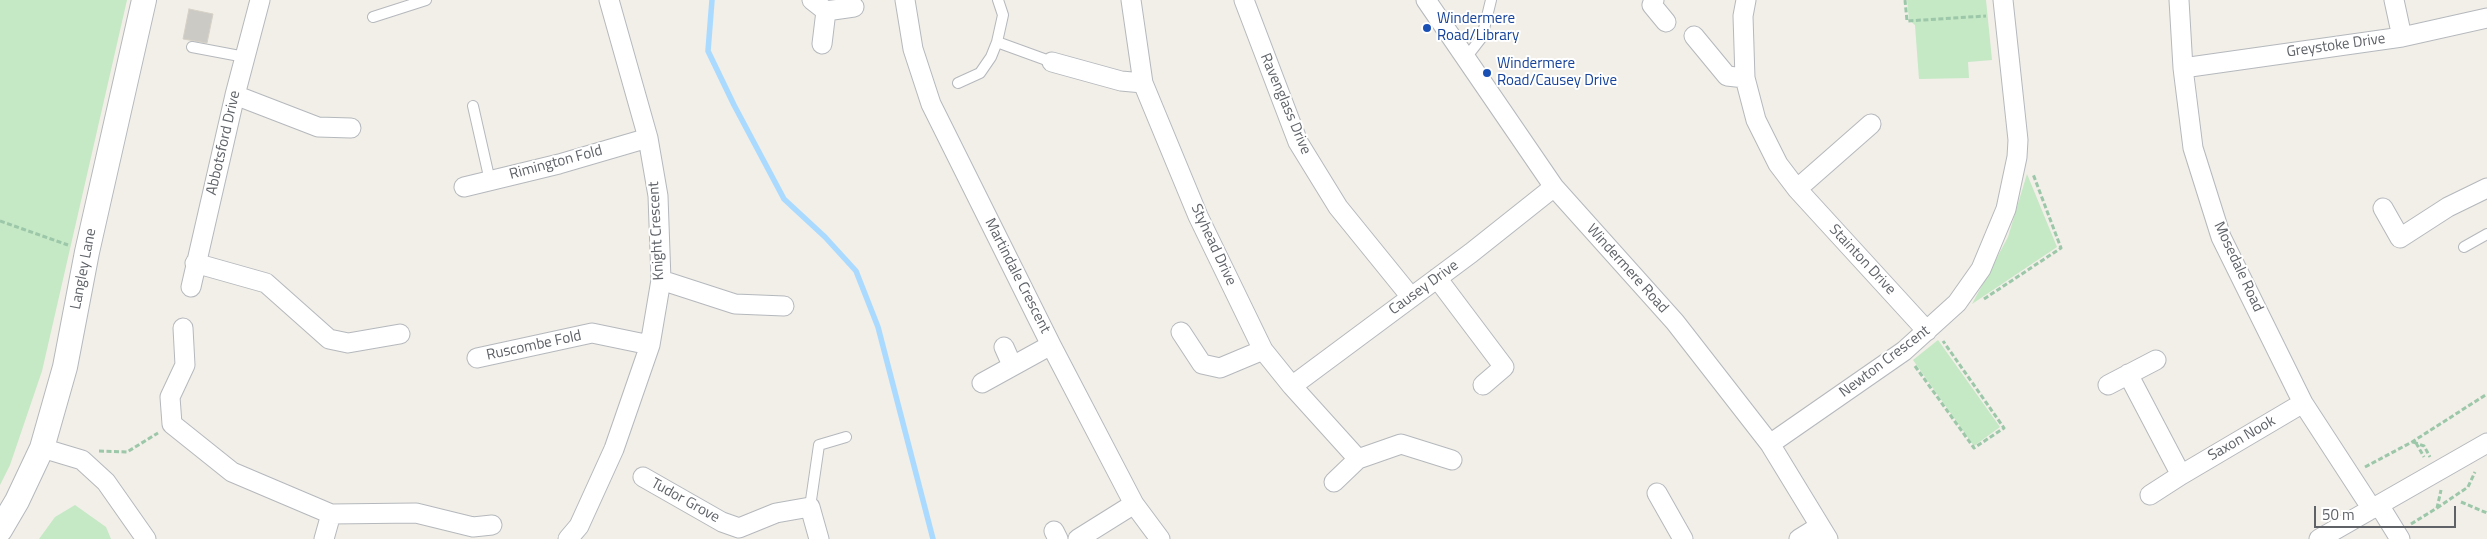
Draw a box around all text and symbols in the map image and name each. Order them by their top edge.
place label: Windermere Road/Library [1437,10,1519,45]
marker: Windermere Road/Library [1421,22,1433,34]
street label: Greystoke Drive [2285,30,2387,62]
street label: Ravenglass Drive [1256,51,1314,157]
place label: Windermere Road/Causey Drive [1497,55,1617,90]
marker: Windermere Road/Causey Drive [1481,67,1493,79]
street label: Abbotsford Drive [203,89,245,197]
street label: Rimington Fold [508,142,604,184]
street label: Knight Crescent [645,181,669,281]
street label: Styhead Drive [1186,201,1240,289]
street label: Martindale Crescent [980,215,1054,337]
street label: Mosedale Road [2209,219,2267,315]
street label: Windermere Road [1582,221,1672,317]
street label: Stainton Drive [1825,221,1899,299]
street label: Langley Lane [67,227,101,311]
street label: Causey Drive [1386,257,1462,319]
street label: Newton Crescent [1836,322,1934,402]
street label: Ruscombe Fold [485,327,583,365]
street label: Saxon Nook [2205,413,2279,465]
street label: Tudor Grove [648,475,722,527]
scale bar [2317,496,2460,528]
text: 50 m [2322,503,2355,526]

